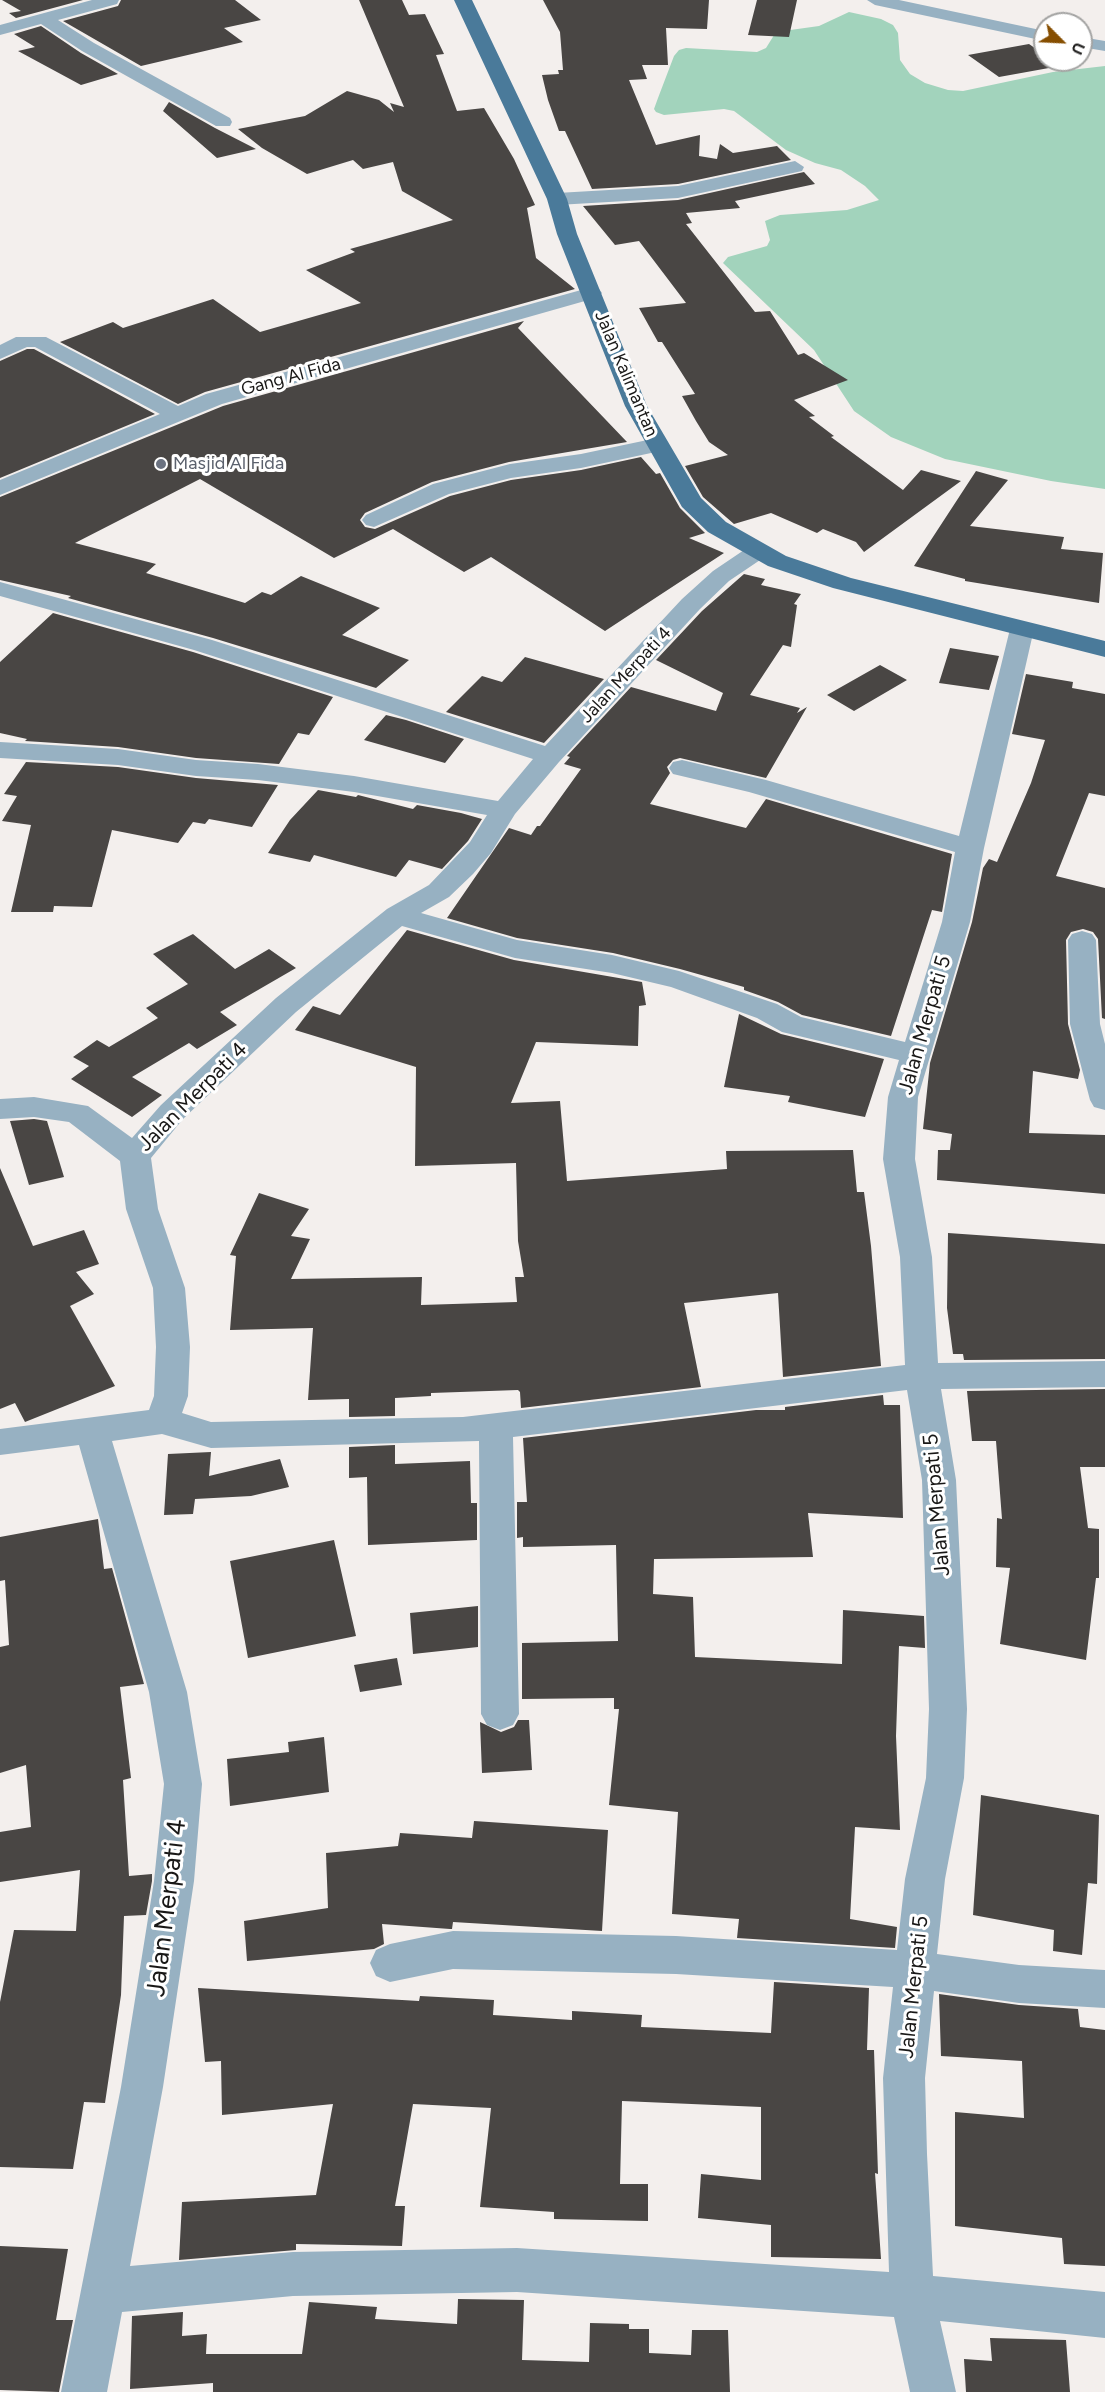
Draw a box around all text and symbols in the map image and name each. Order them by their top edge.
north arrow [1033,12,1093,72]
text: U [1067,40,1089,58]
street label: Jalan Kalimantan [590,308,662,440]
street label: Gang Al Fida [239,353,343,401]
place label: Masjid Al Fida [173,453,284,475]
marker: Masjid Al Fida [154,457,168,471]
street label: Jalan Merpati 4 [576,622,676,728]
street label: Jalan Merpati 5 [893,953,957,1097]
street label: Jalan Merpati 4 [133,1037,253,1157]
street label: Jalan Merpati 5 [918,1433,956,1577]
street label: Jalan Merpati 4 [141,1817,193,1999]
street label: Jalan Merpati 5 [894,1914,934,2060]

